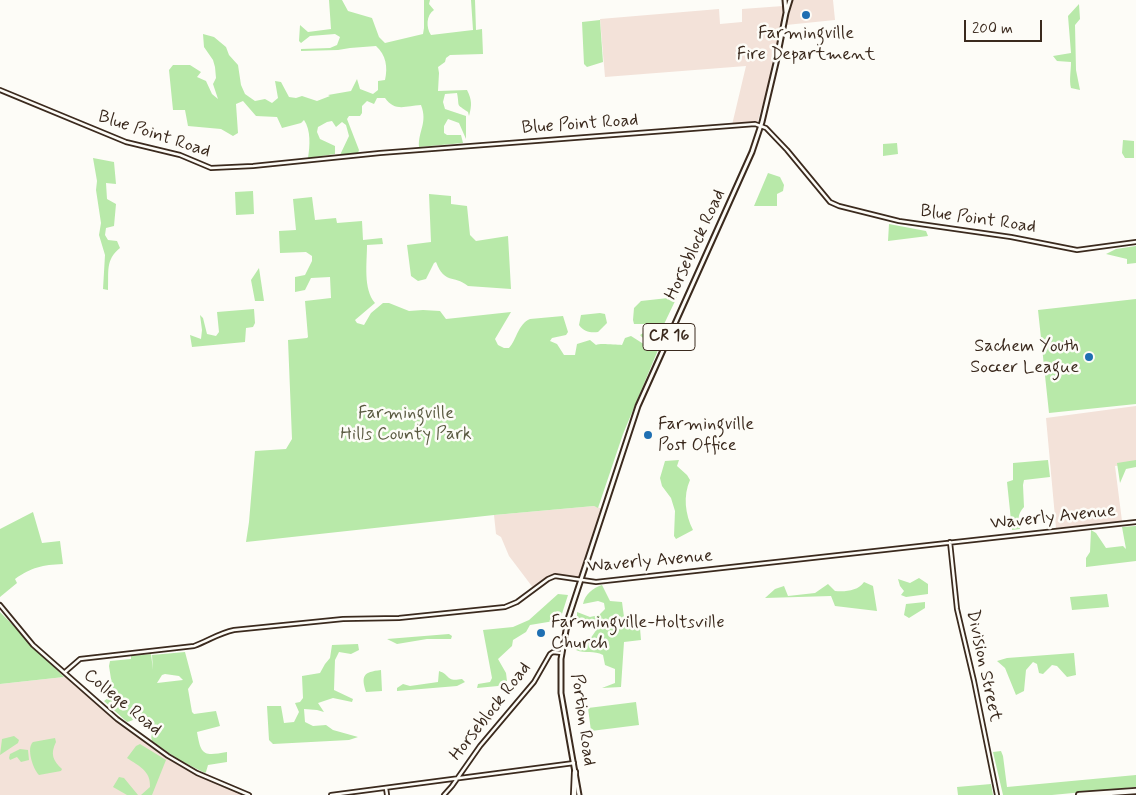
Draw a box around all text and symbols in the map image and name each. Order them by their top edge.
marker: Farmingville Fire Department [800,9,812,21]
scale bar [966,10,1044,42]
text: 200 m [972,19,1013,39]
place label: Farmingville Fire Department [737,23,875,66]
street label: Blue Point Road [95,107,213,163]
street label: Blue Point Road [521,110,639,140]
street label: Horseblock Road [661,186,731,304]
street label: Blue Point Road [919,201,1037,239]
road number: CR 16 [643,324,695,351]
place label: Sachem Youth Soccer League [970,336,1079,378]
marker: Sachem Youth Soccer League [1083,351,1095,363]
park label: Farmingville Hills County Park [340,403,472,446]
place label: Farmingville Post Office [658,414,754,456]
marker: Farmingville Post Office [642,429,654,441]
street label: Waverly Avenue [989,501,1117,535]
street label: Waverly Avenue [586,546,714,578]
street label: Division Street [961,608,1005,724]
place label: Farmingville-Holtsville Church [551,612,725,654]
marker: Farmingville-Holtsville Church [535,627,547,639]
street label: Horseblock Road [446,658,536,766]
street label: College Road [79,665,165,741]
street label: Portion Road [565,672,599,768]

